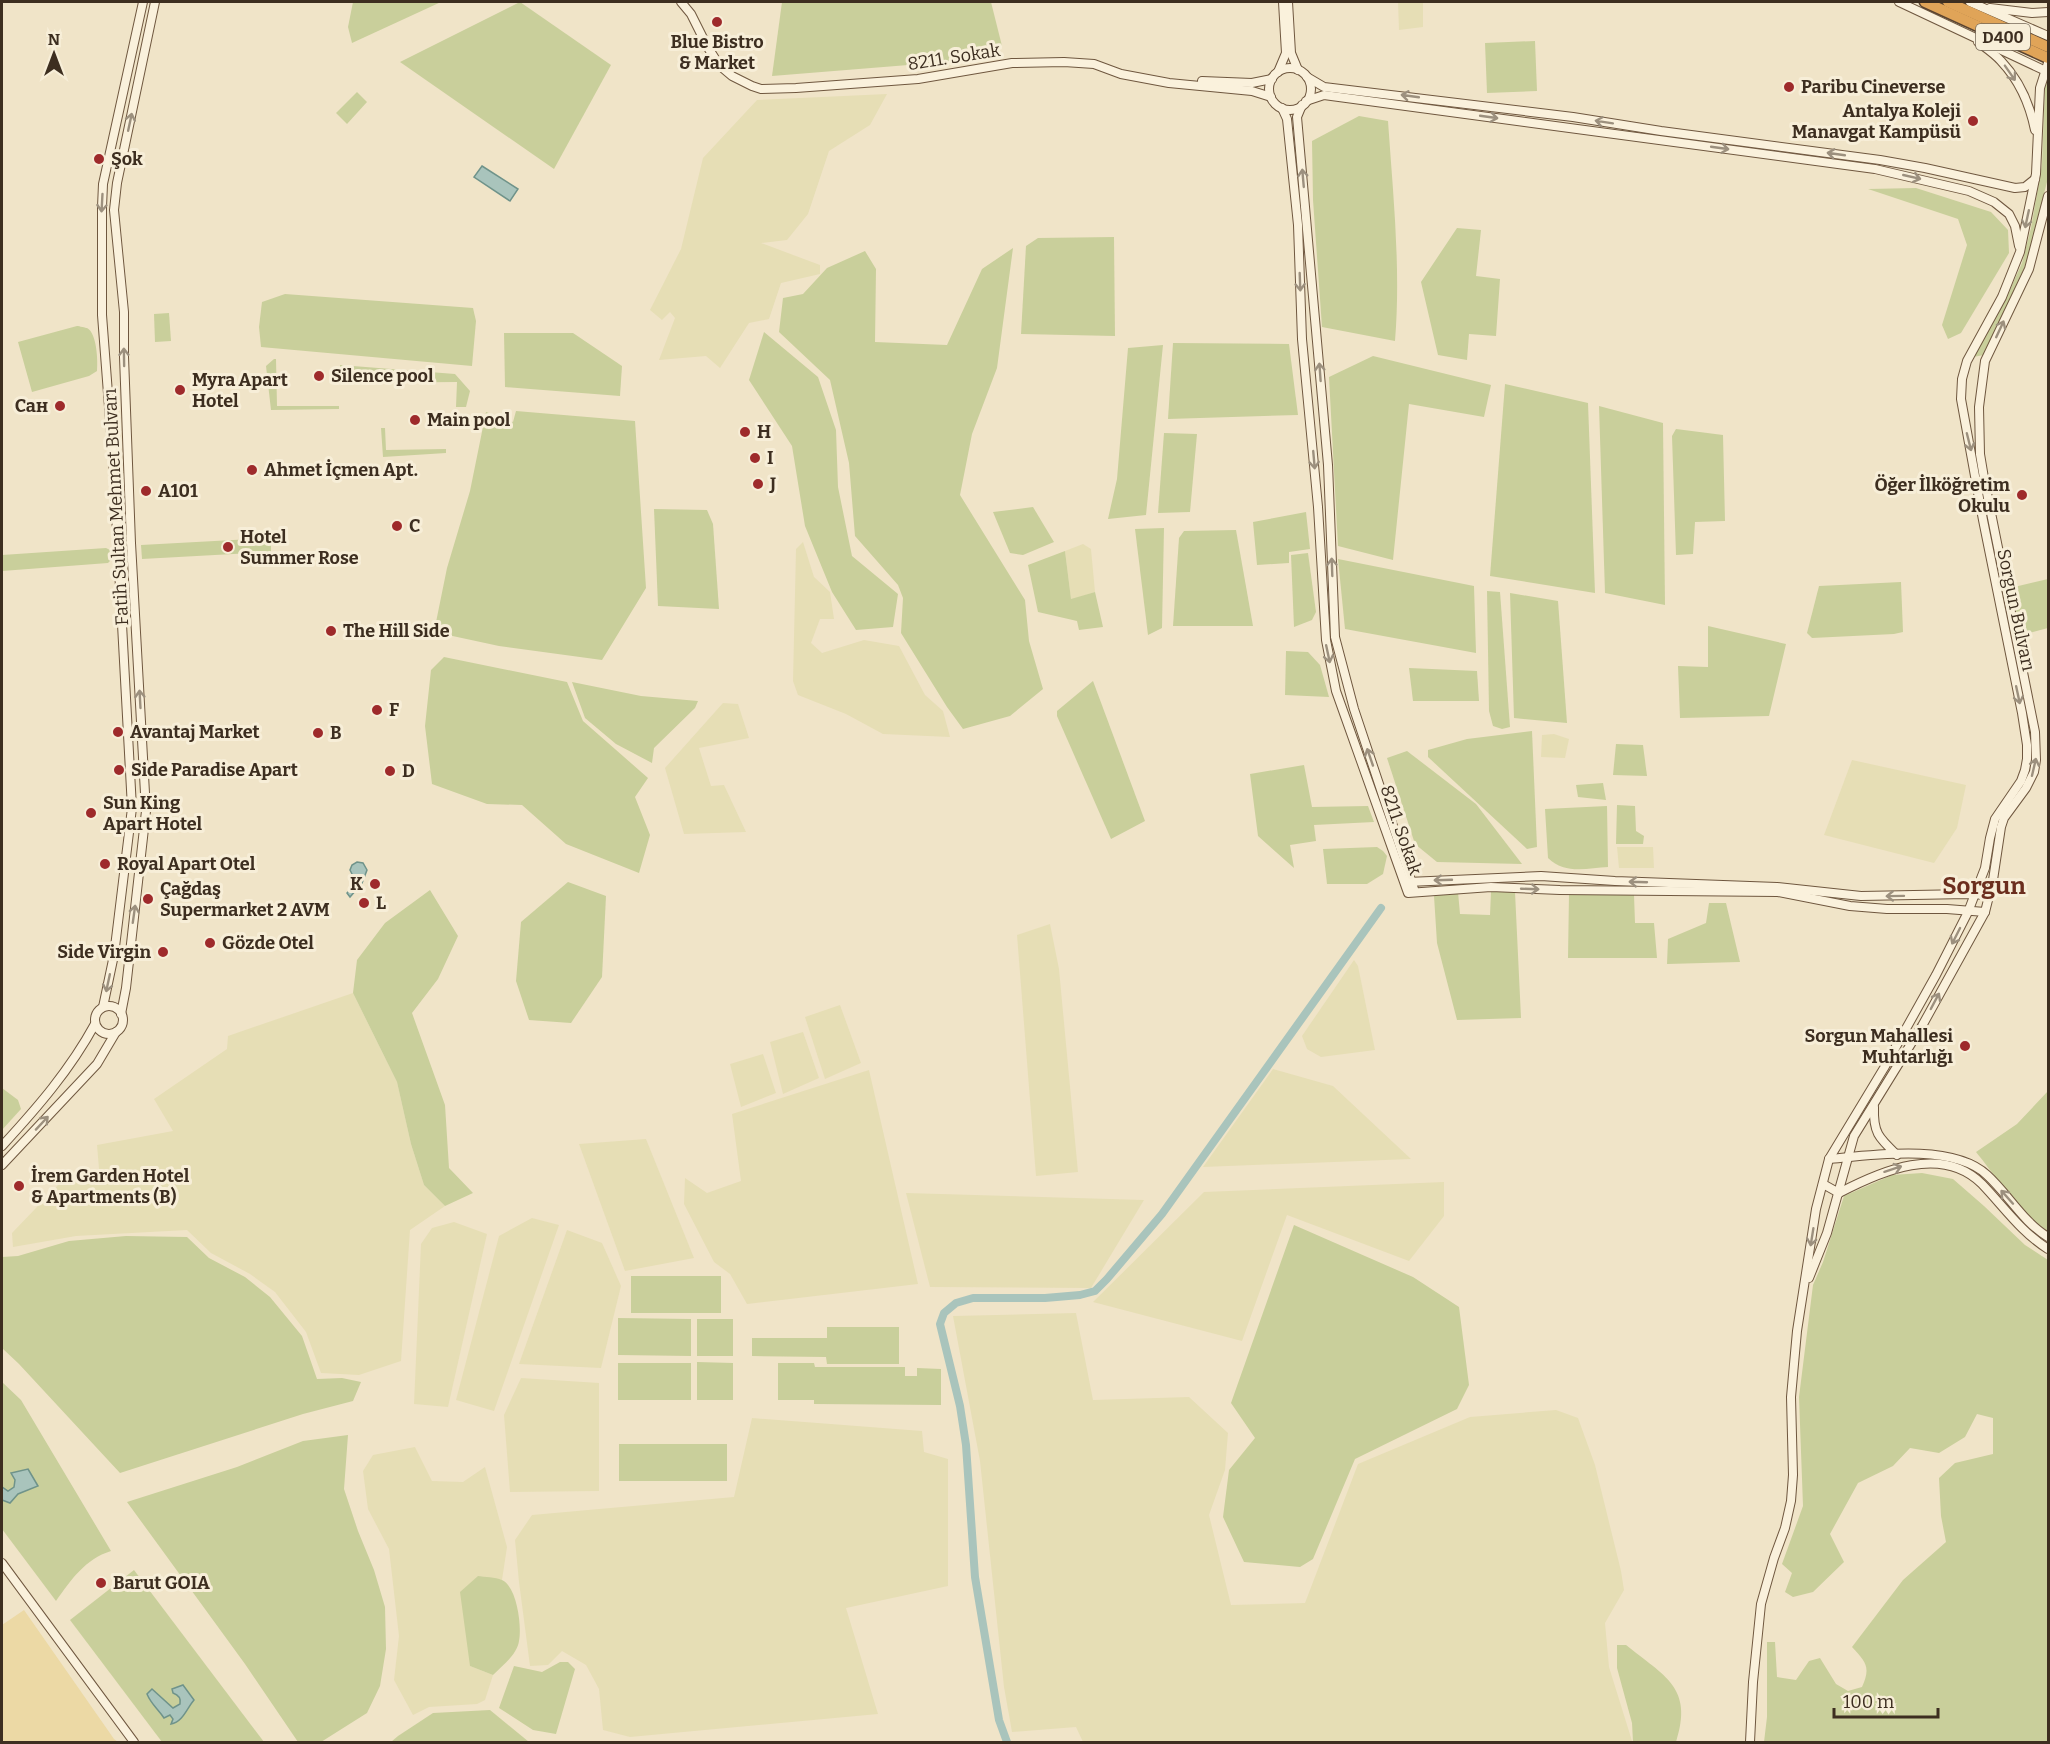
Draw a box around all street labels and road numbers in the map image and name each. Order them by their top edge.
road number: D400 [1976,24,2030,50]
street label: 8211. Sokak [906,39,1003,75]
street label: Fatih Sultan Mehmet Bulvarı [99,388,133,626]
street label: Sorgun Bulvarı [1992,547,2040,673]
street label: 8211. Sokak [1375,782,1427,878]

